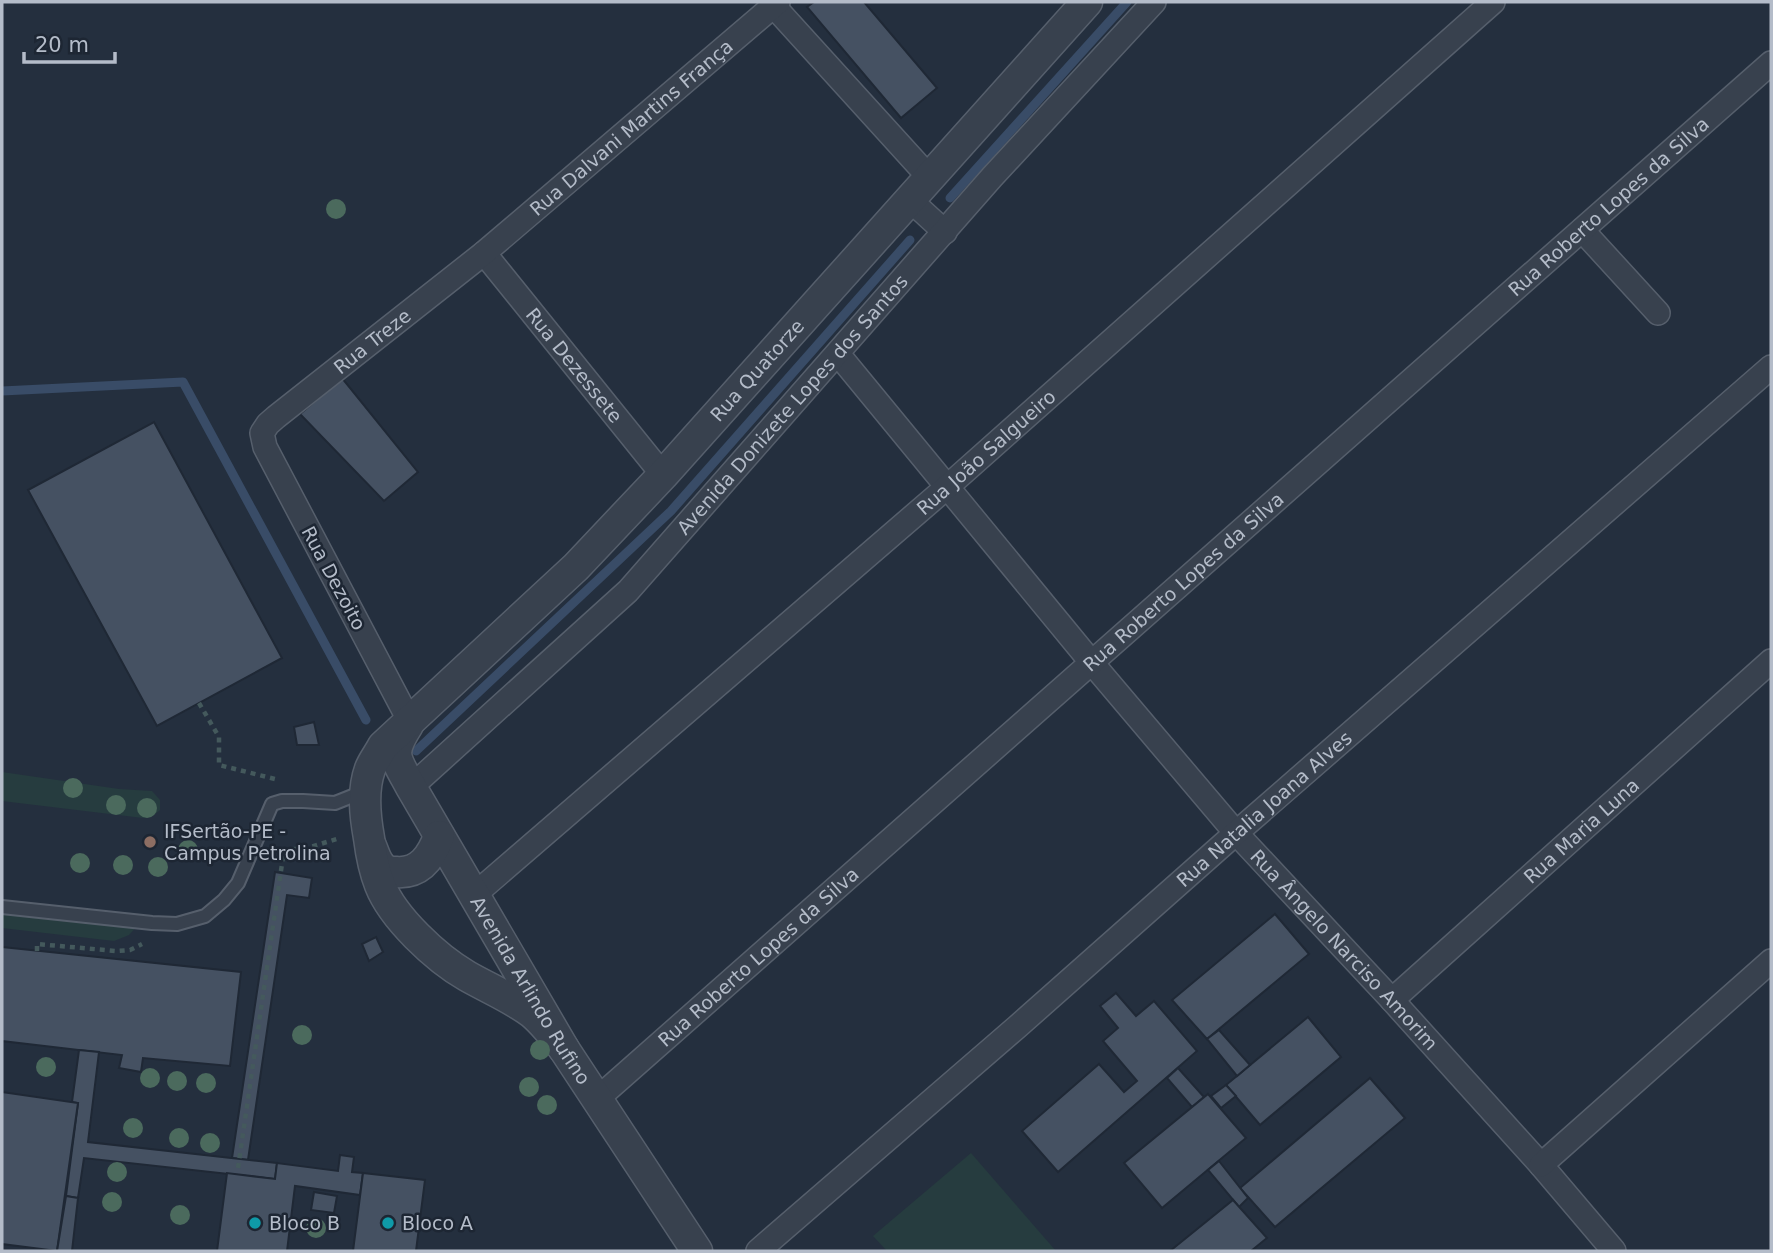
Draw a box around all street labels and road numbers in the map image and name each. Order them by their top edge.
street label: Rua Dalvani Martins França [525,35,737,220]
street label: Rua Roberto Lopes da Silva [1504,112,1713,301]
street label: Avenida Donizete Lopes dos Santos [672,270,912,539]
street label: Rua Dezessete [522,303,627,427]
street label: Rua Treze [329,304,415,378]
street label: Rua Quatorze [706,315,808,426]
street label: Rua João Salgueiro [912,385,1060,519]
street label: Rua Roberto Lopes da Silva [1079,487,1288,676]
street label: Rua Dezoito [297,522,371,634]
street label: Rua Natalia Joana Alves [1172,726,1356,891]
street label: Rua Maria Luna [1519,773,1643,888]
street label: Rua Ângelo Narciso Amorim [1246,845,1443,1054]
street label: Rua Roberto Lopes da Silva [654,863,863,1051]
street label: Avenida Arlindo Rufino [466,892,595,1088]

